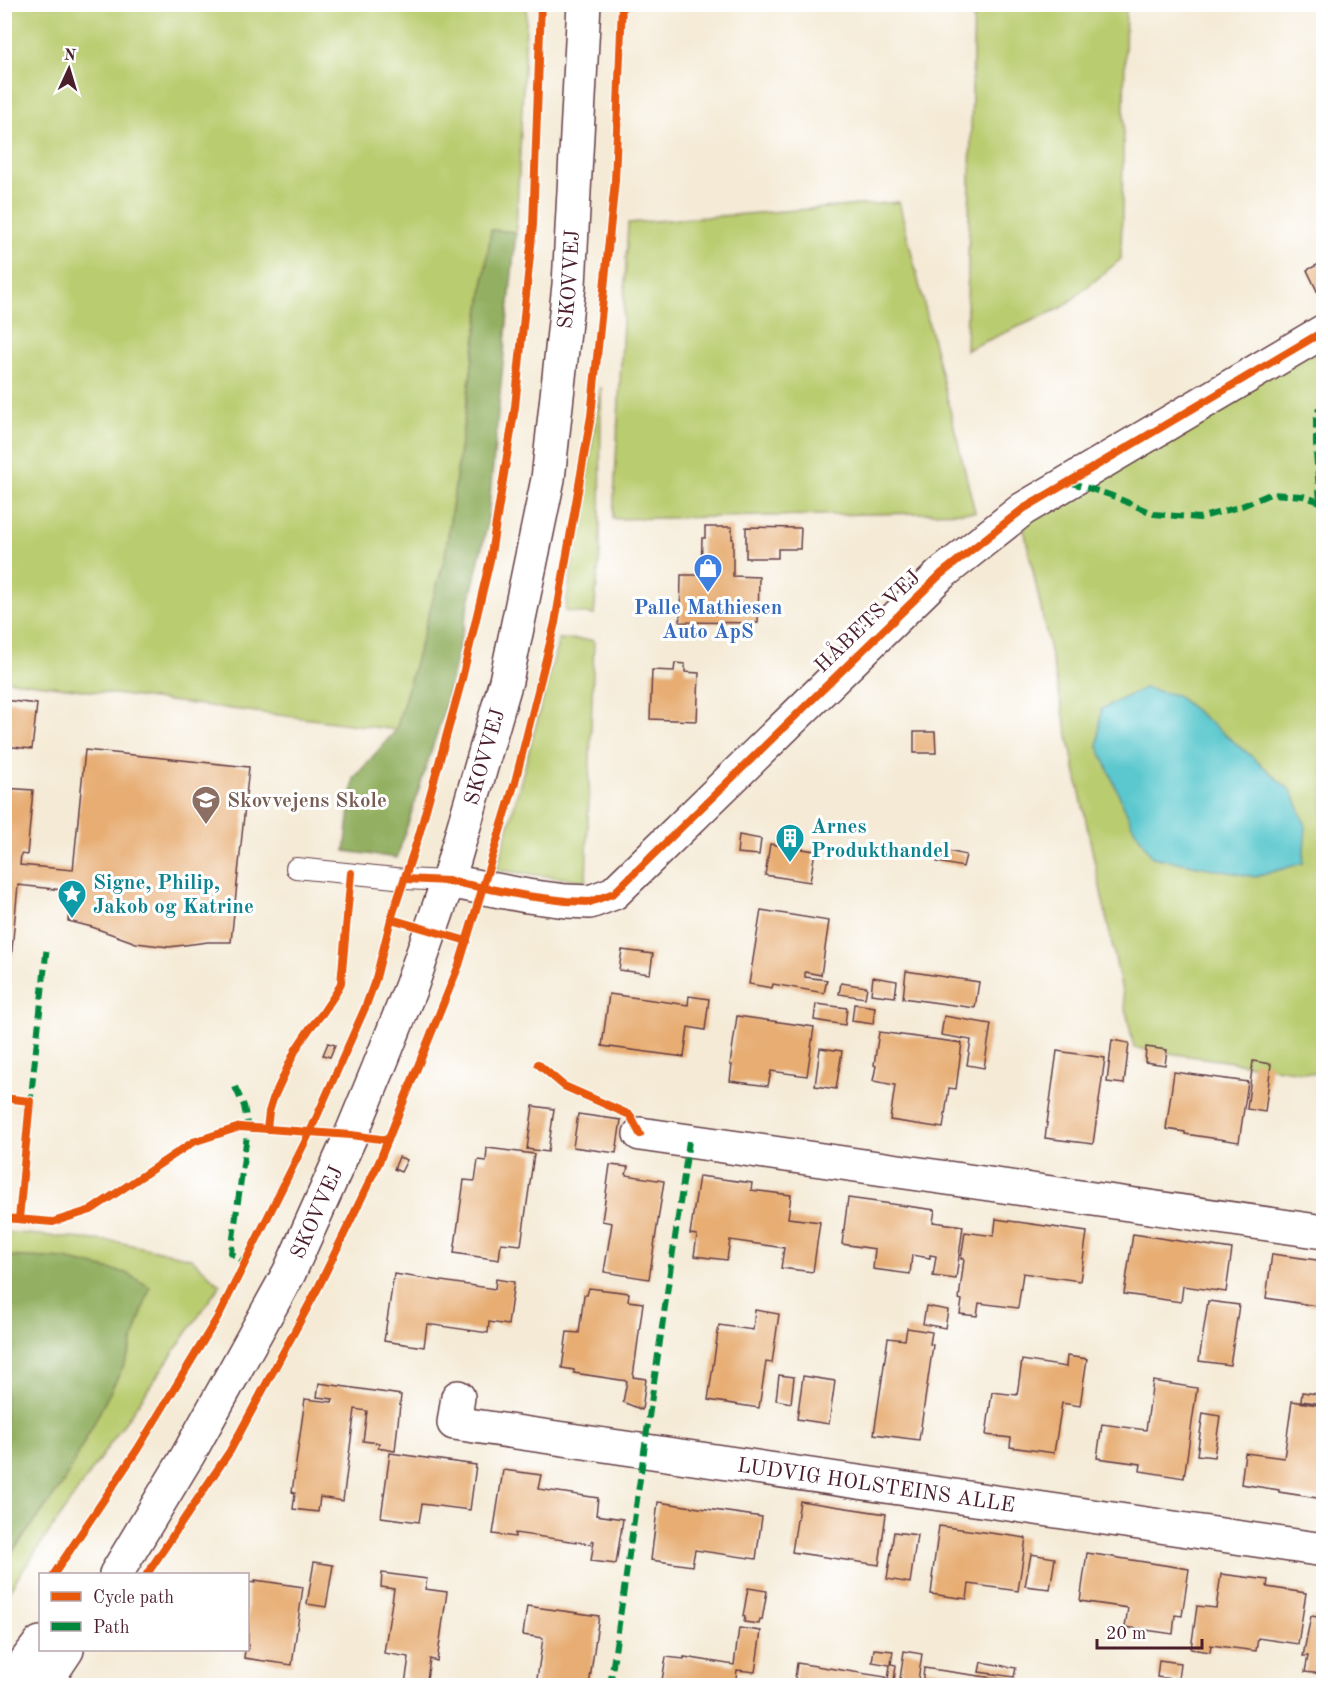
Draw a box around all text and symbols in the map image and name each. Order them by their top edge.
north arrow [39,39,99,99]
text: N [63,48,77,64]
street label: SKOVVEJ [555,229,584,330]
shop icon: Palle Mathiesen Auto ApS [692,552,724,594]
street label: HÅBETS VEJ [808,563,925,677]
place label: Palle Mathiesen Auto ApS [634,598,782,643]
street label: SKOVVEJ [462,706,509,808]
school or university icon: Skovvejens Skole [190,784,222,826]
place label: Skovvejens Skole [227,791,387,812]
place label: Arnes Produkthandel [811,817,949,862]
building icon: Arnes Produkthandel [774,822,806,864]
place label: Signe, Philip, Jakob og Katrine [93,873,254,918]
place icon: Signe, Philip, Jakob og Katrine [56,878,88,920]
street label: SKOVVEJ [288,1163,348,1262]
street label: LUDVIG HOLSTEINS ALLE [736,1455,1016,1517]
legend [39,1573,249,1651]
text: Cycle path [93,1589,174,1607]
scale bar [1097,1612,1202,1650]
text: Path [93,1619,130,1637]
text: 20 m [1106,1625,1146,1643]

